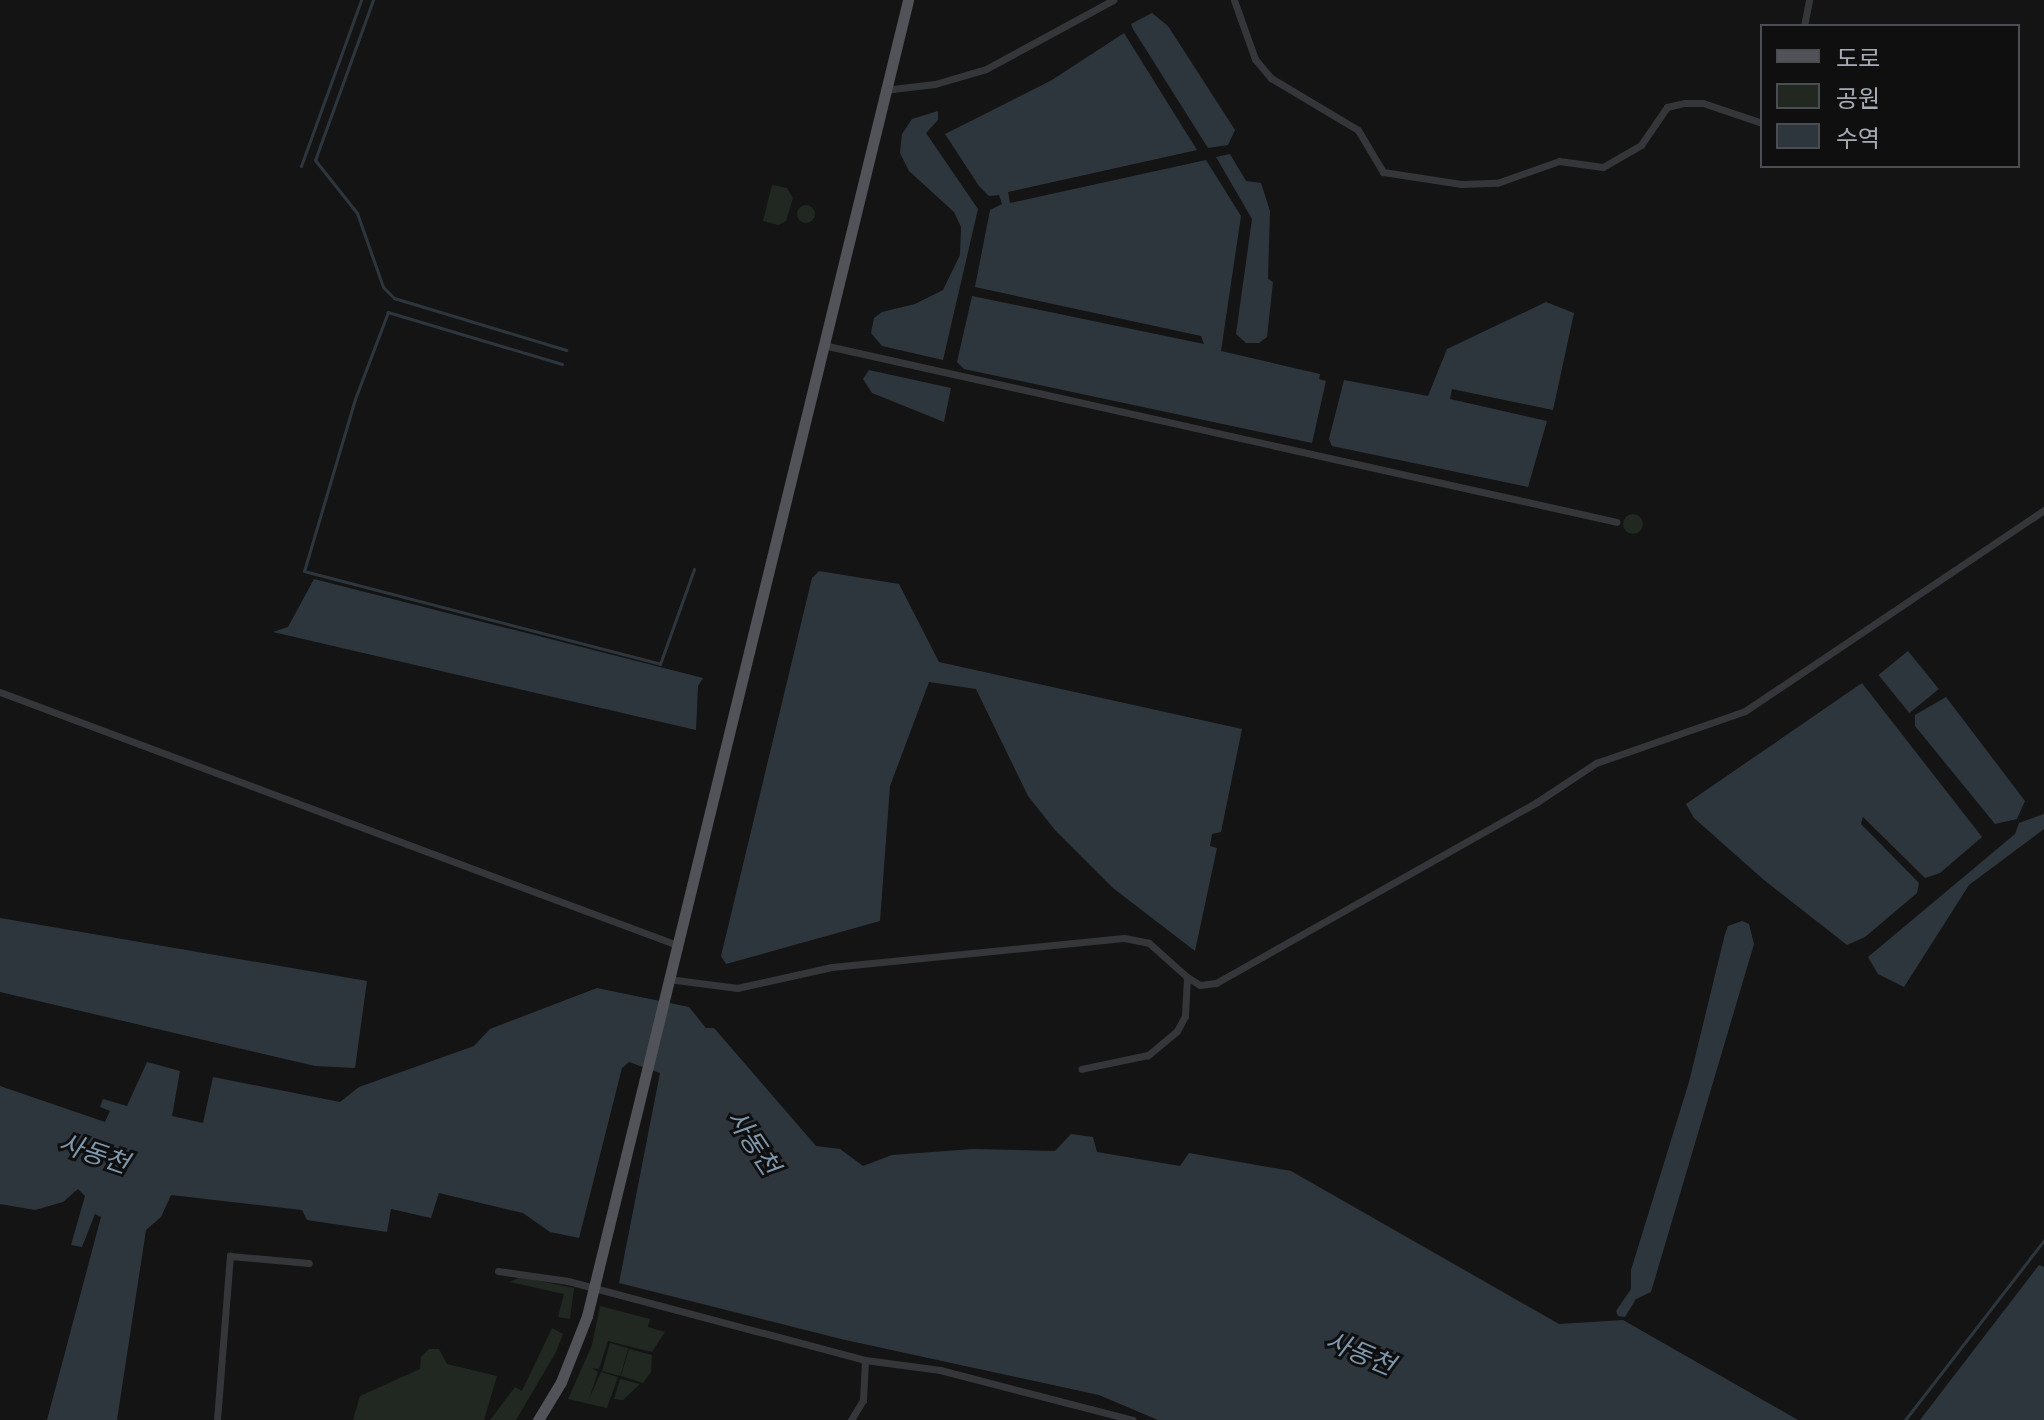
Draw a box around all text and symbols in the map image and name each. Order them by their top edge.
legend [1760,24,2020,168]
text: 도로 [1836,43,1880,72]
text: 공원 [1836,83,1880,112]
text: 수역 [1836,123,1880,152]
water label: 사동천 [720,1104,786,1180]
water label: 사동천 [55,1127,133,1179]
water label: 사동천 [1321,1325,1399,1381]

